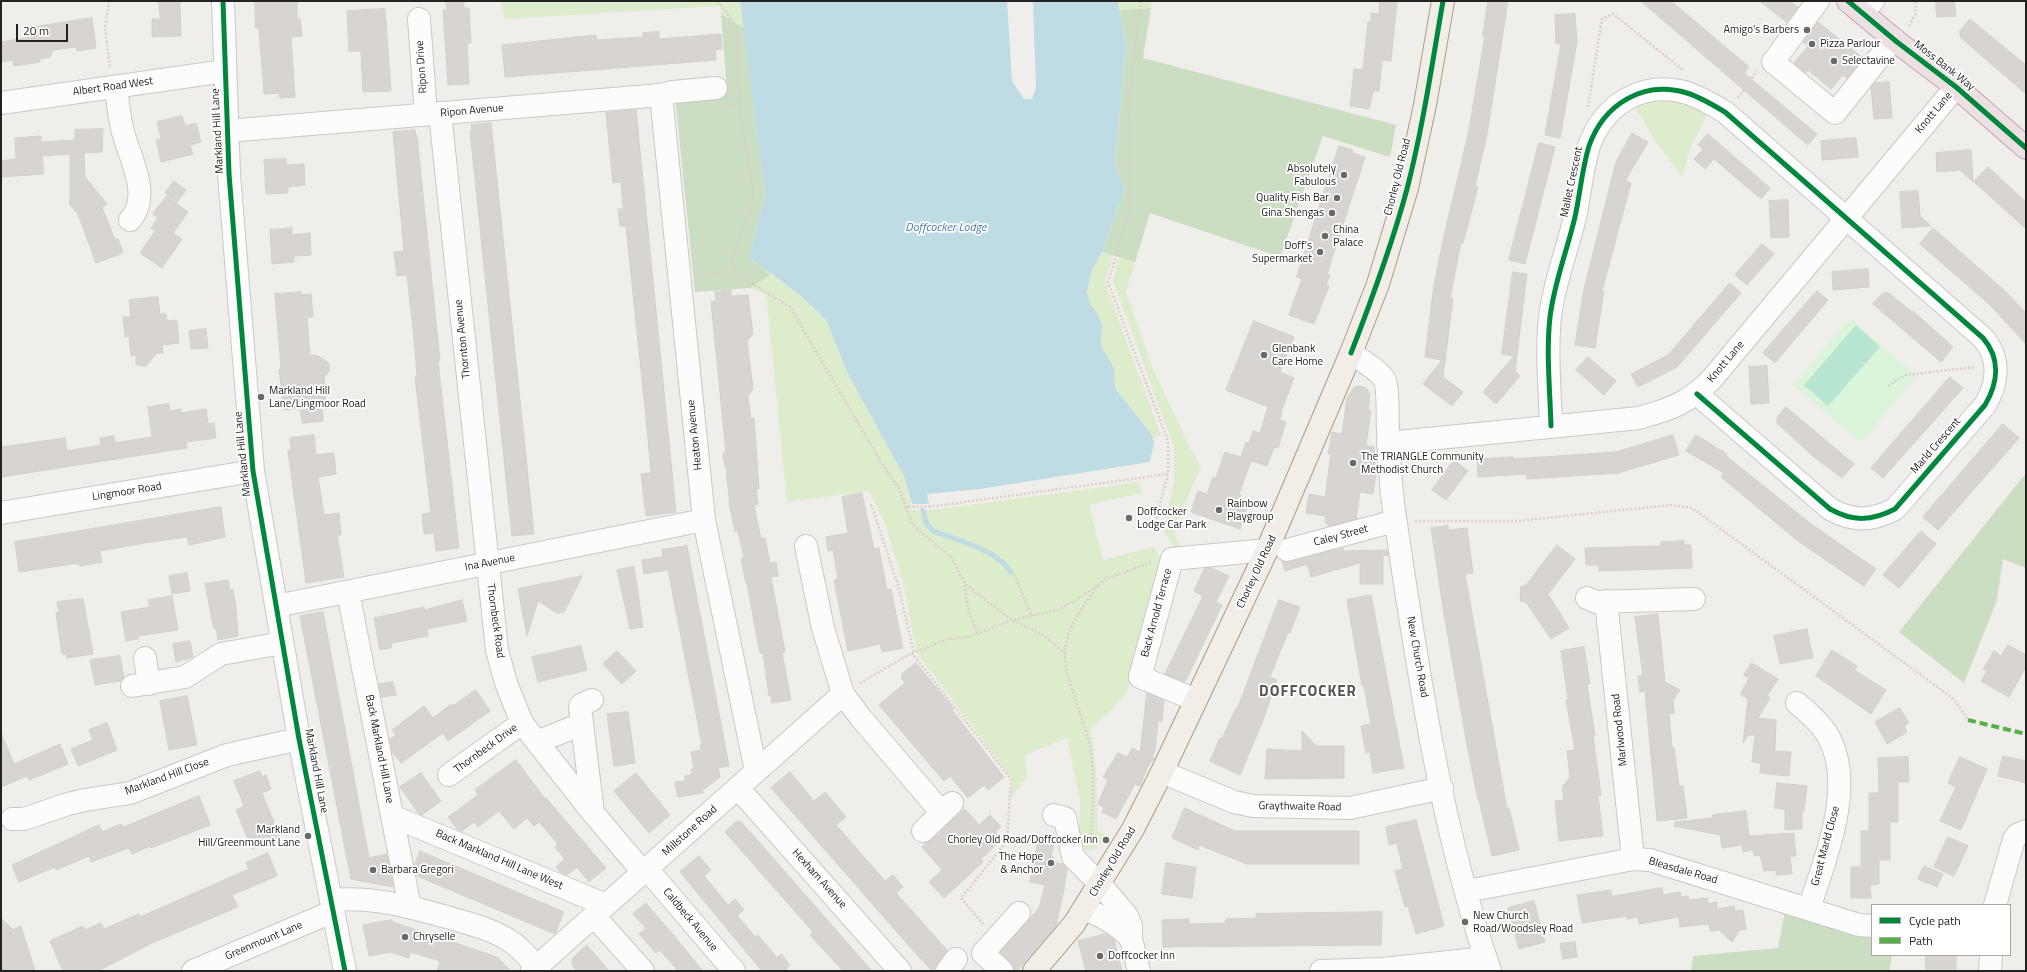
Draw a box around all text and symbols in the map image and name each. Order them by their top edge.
scale bar [18,16,70,42]
text: 20 m [23,21,49,40]
place label: Amigo's Barbers [1723,23,1799,37]
marker: Amigo's Barbers [1802,25,1812,35]
place label: Pizza Parlour [1820,37,1881,51]
street label: Moss Bank Way [1911,38,1977,94]
marker: Pizza Parlour [1807,39,1817,49]
street label: Ripon Drive [414,40,430,94]
place label: Selectavine [1842,54,1895,68]
marker: Selectavine [1829,56,1839,66]
street label: Albert Road West [72,75,154,99]
street label: Markland Hill Lane [209,88,227,174]
street label: Knott Lane [1913,89,1955,137]
street label: Ripon Avenue [440,102,504,120]
street label: Chorley Old Road [1382,137,1414,217]
street label: Mallet Crescent [1558,145,1586,219]
place label: Absolutely Fabulous [1287,162,1336,188]
marker: Absolutely Fabulous [1339,170,1349,180]
place label: Quality Fish Bar [1256,191,1329,205]
marker: Quality Fish Bar [1332,193,1342,203]
place label: Gina Shengas [1261,206,1324,220]
marker: Gina Shengas [1327,208,1337,218]
water label: Doffcocker Lodge [905,221,987,235]
place label: China Palace [1333,223,1363,249]
marker: China Palace [1320,231,1330,241]
place label: Doff's Supermarket [1252,239,1312,265]
marker: Doff's Supermarket [1315,247,1325,257]
street label: Thornton Avenue [452,299,474,379]
street label: Knott Lane [1705,338,1747,386]
place label: Glenbank Care Home [1272,342,1323,368]
marker: Glenbank Care Home [1259,350,1269,360]
place label: Markland Hill Lane/Lingmoor Road [269,384,366,410]
marker: Markland Hill Lane/Lingmoor Road [256,392,266,402]
street label: Heaton Avenue [685,399,705,471]
street label: Markland Hill Lane [232,411,254,497]
street label: Marld Crescent [1908,415,1964,477]
place label: The TRIANGLE Community Methodist Church [1361,450,1484,476]
marker: The TRIANGLE Community Methodist Church [1348,458,1358,468]
street label: Lingmoor Road [91,480,163,504]
place label: Rainbow Playgroup [1227,497,1274,523]
place label: Doffcocker Lodge Car Park [1137,505,1206,531]
marker: Rainbow Playgroup [1214,505,1224,515]
marker: Doffcocker Lodge Car Park [1124,513,1134,523]
street label: Caley Street [1312,522,1370,550]
street label: Chorley Old Road [1234,533,1280,611]
street label: Ina Avenue [464,552,516,574]
street label: Back Arnold Terrace [1139,567,1175,659]
street label: Thornbeck Road [483,583,507,659]
street label: New Church Road [1403,615,1431,699]
district label: DOFFCOCKER [1259,683,1357,701]
street label: Marlwood Road [1610,693,1630,767]
street label: Back Markland Hill Lane [362,694,396,804]
street label: Thornbeck Drive [452,722,520,776]
street label: Markland Hill Lane [301,728,331,814]
street label: Markland Hill Close [123,756,211,798]
street label: Graythwaite Road [1258,800,1342,814]
street label: Millstone Road [660,803,720,859]
street label: Great Marld Close [1809,805,1843,887]
place label: Markland Hill/Greenmount Lane [198,823,300,849]
street label: Chorley Old Road [1087,825,1139,899]
street label: Back Markland Hill Lane West [433,827,565,893]
marker: Markland Hill/Greenmount Lane [303,831,313,841]
place label: Chorley Old Road/Doffcocker Inn [948,833,1098,847]
marker: Chorley Old Road/Doffcocker Inn [1101,835,1111,845]
street label: Hexham Avenue [789,847,849,911]
place label: The Hope & Anchor [999,850,1043,876]
street label: Bleasdale Road [1647,855,1719,887]
marker: The Hope & Anchor [1046,858,1056,868]
place label: Barbara Gregori [381,863,454,877]
marker: Barbara Gregori [368,865,378,875]
street label: Caldbeck Avenue [660,886,720,954]
legend [1871,904,2011,956]
place label: New Church Road/Woodsley Road [1473,909,1573,935]
text: Cycle path [1909,911,1961,930]
marker: New Church Road/Woodsley Road [1460,917,1470,927]
street label: Greenmount Lane [223,919,305,963]
place label: Chryselle [413,930,455,944]
text: Path [1909,931,1933,950]
marker: Chryselle [400,932,410,942]
place label: Doffcocker Inn [1108,949,1175,963]
marker: Doffcocker Inn [1095,951,1105,961]

